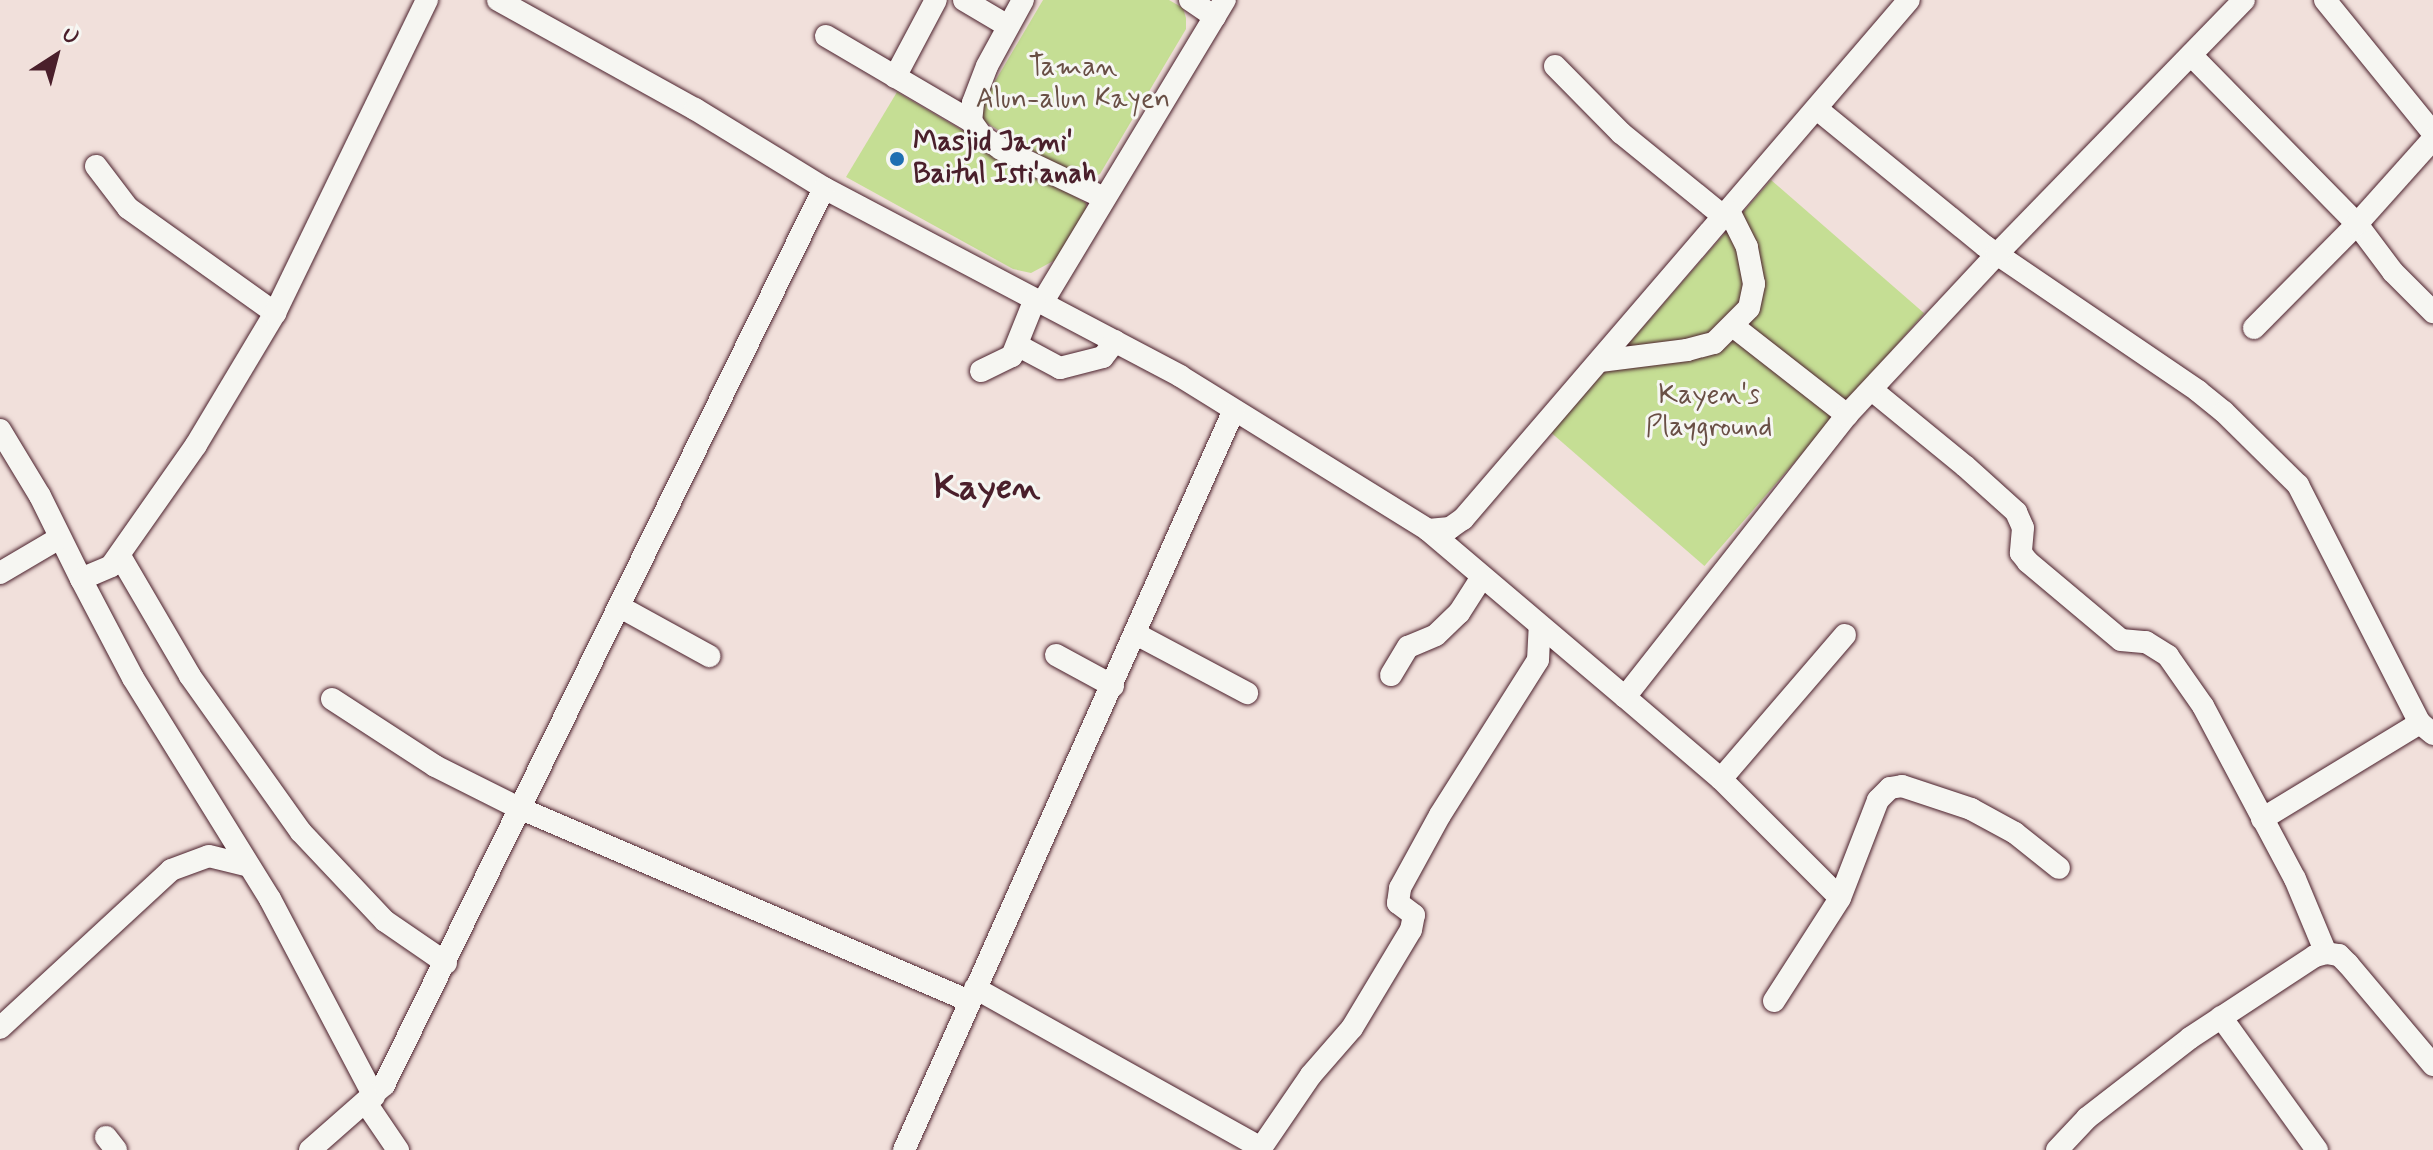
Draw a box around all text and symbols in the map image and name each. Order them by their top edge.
north arrow [16,16,96,96]
text: U [56,21,84,52]
park label: Taman Alun-alun Kayen [972,51,1174,117]
place label: Masjid Jami' Baitul Isti'anah [913,126,1096,192]
marker: Masjid Jami' Baitul Isti'anah [888,150,906,168]
park label: Kayen's Playground [1646,379,1772,445]
district label: Kayen [934,467,1040,511]

